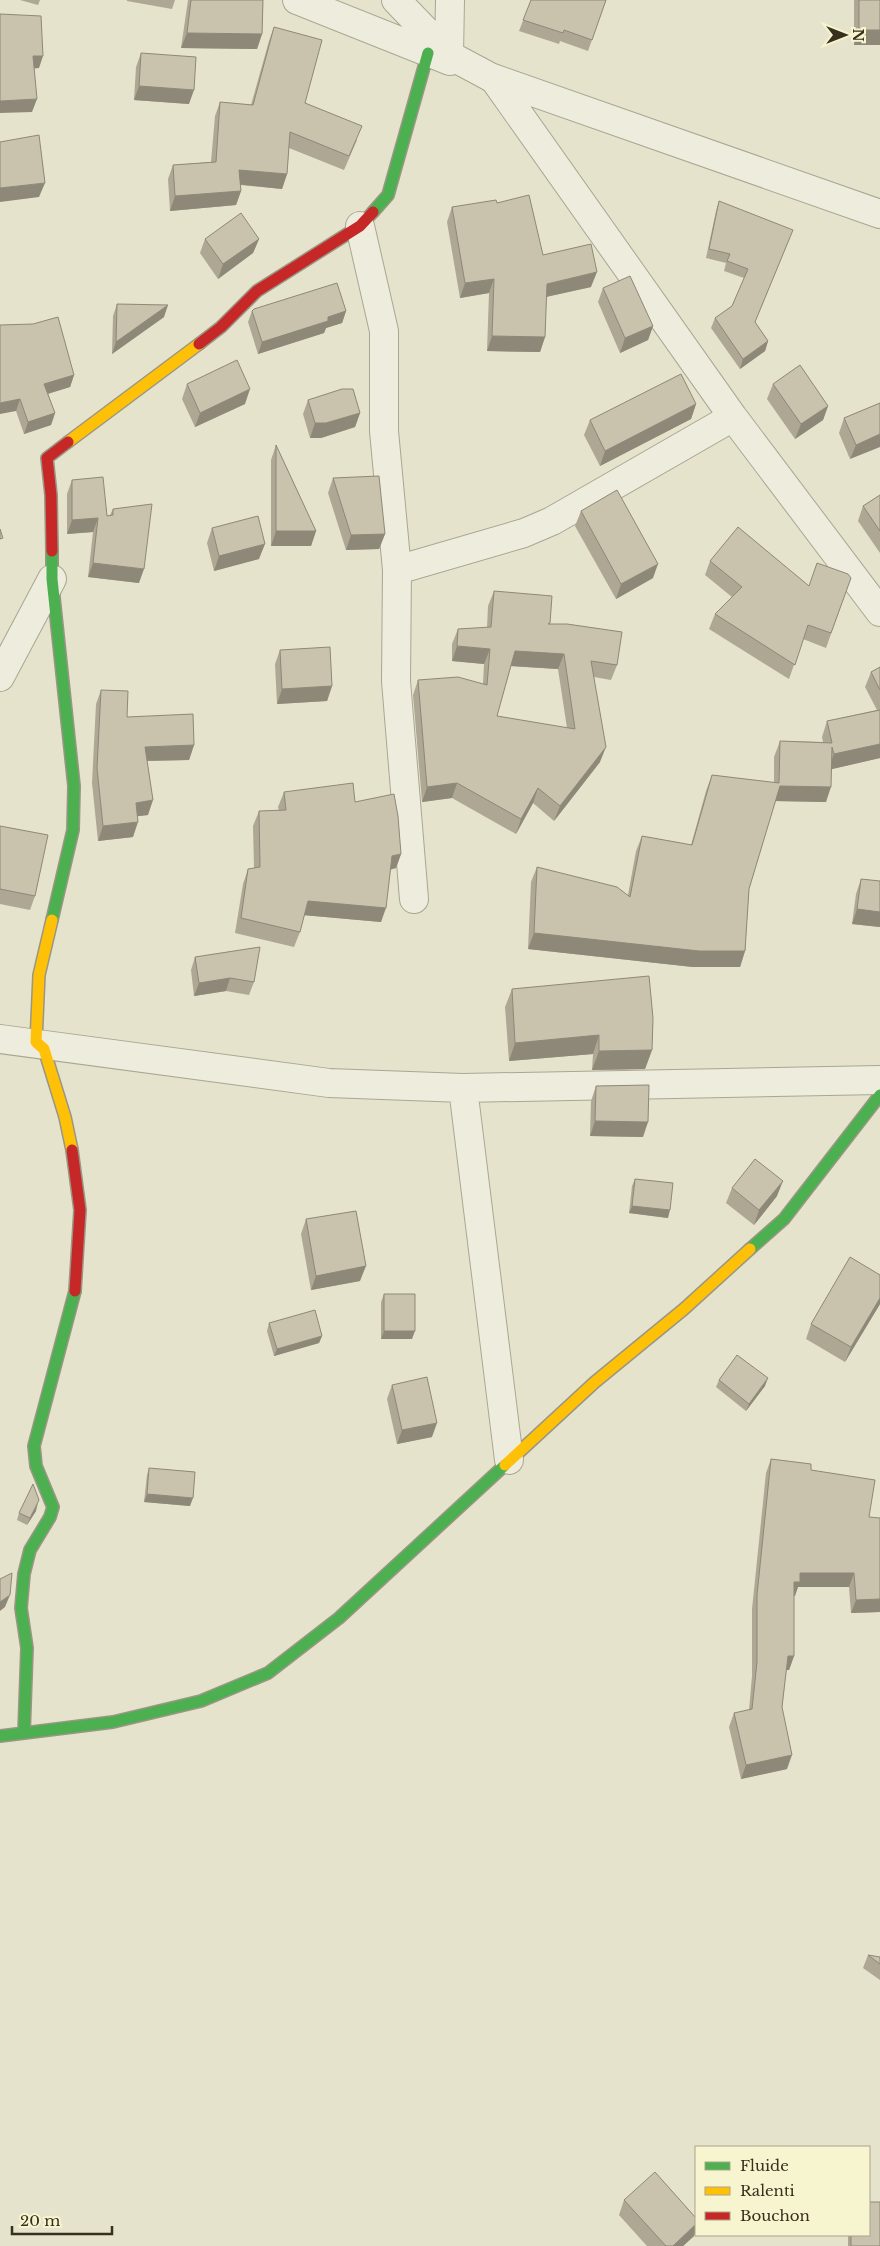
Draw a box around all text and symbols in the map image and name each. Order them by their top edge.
north arrow [820,10,870,60]
text: N [849,28,867,42]
legend [695,2146,870,2236]
text: Fluide [740,2156,789,2175]
text: Ralenti [740,2181,795,2200]
scale bar [12,2204,112,2236]
text: Bouchon [740,2206,810,2225]
text: 20 m [20,2211,60,2230]

